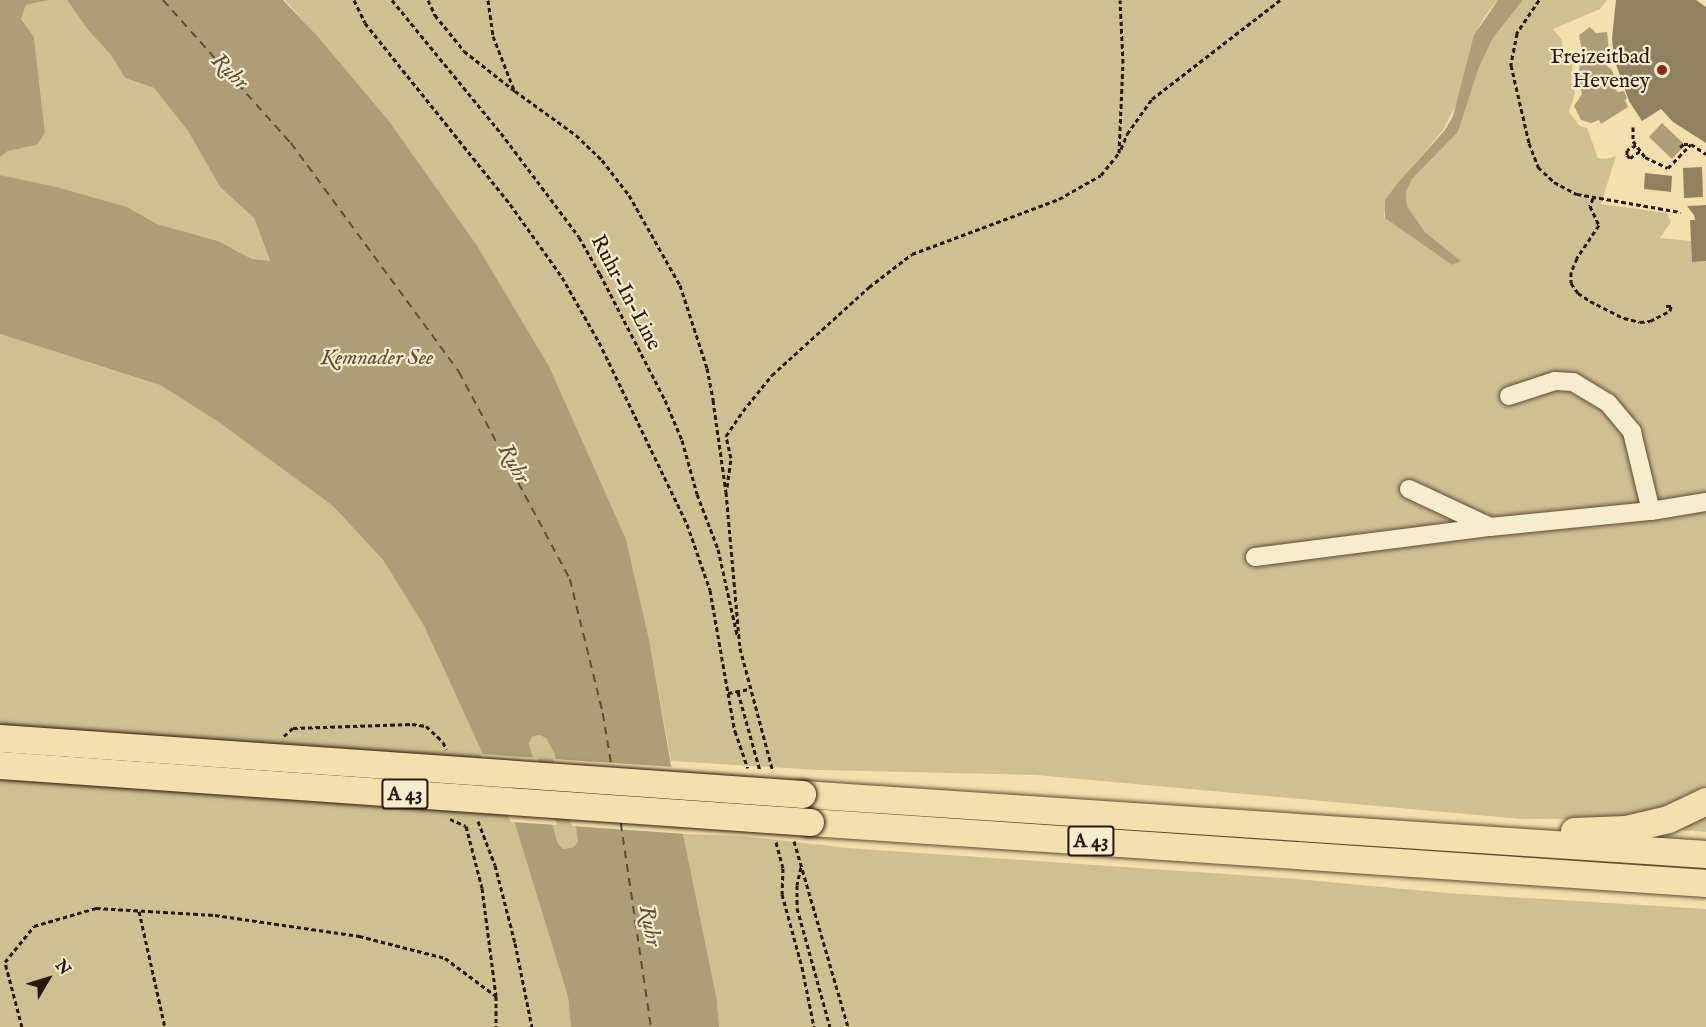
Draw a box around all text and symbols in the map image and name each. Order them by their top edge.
place label: Freizeitbad Heveney [1550,45,1650,95]
water label: Ruhr [205,48,253,96]
marker: Freizeitbad Heveney [1655,63,1669,77]
street label: Ruhr-In-Line [584,231,666,355]
water label: Kemnader See [321,346,433,372]
water label: Ruhr [491,440,535,488]
road number: A 43 [381,777,429,811]
road number: A 43 [1067,824,1115,858]
water label: Ruhr [632,903,666,949]
north arrow [18,949,78,1009]
text: N [50,956,74,980]

